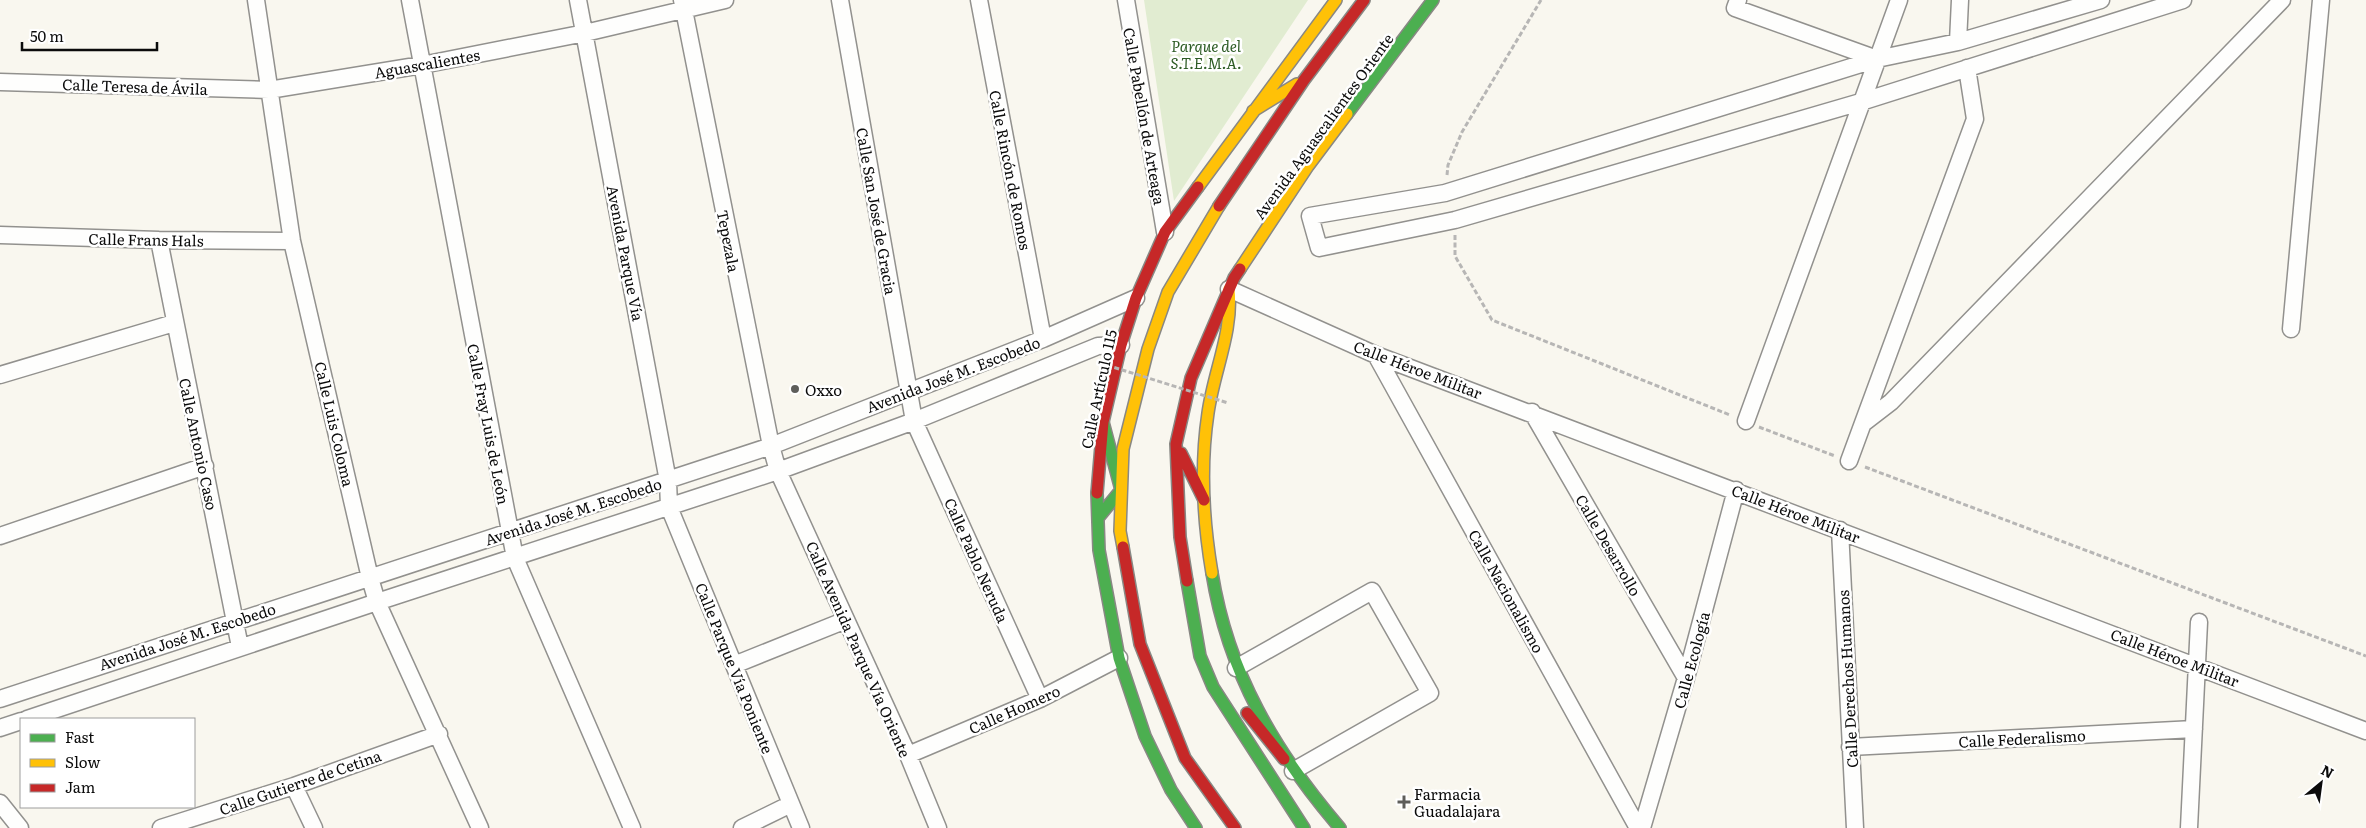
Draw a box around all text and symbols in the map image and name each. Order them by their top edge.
scale bar [22,20,158,52]
text: 50 m [30,24,64,47]
street label: Calle Pabellón de Arteaga [1118,26,1172,207]
street label: Avenida Aguascalientes Oriente [1248,28,1399,224]
park label: Parque del S.T.E.M.A. [1170,34,1242,74]
street label: Aguascalientes [372,42,482,84]
street label: Calle Teresa de Ávila [62,72,209,100]
street label: Calle Rincón de Romos [984,88,1038,252]
street label: Calle San José de Gracia [851,126,903,297]
street label: Avenida Parque Vía [602,183,651,324]
street label: Tepezala [712,208,746,275]
street label: Calle Frans Hals [88,226,204,252]
street label: Calle Artículo 115 [1074,327,1122,451]
street label: Avenida José M. Escobedo [863,330,1044,418]
street label: Calle Héroe Militar [1350,334,1486,404]
street label: Calle Fray Luis de León [462,342,516,506]
street label: Calle Luis Coloma [309,359,361,490]
street label: Calle Antonio Caso [174,376,224,512]
place label: Oxxo [805,378,842,401]
marker: Oxxo [789,383,801,395]
street label: Avenida José M. Escobedo [482,471,665,550]
street label: Calle Héroe Militar [1728,478,1864,548]
street label: Calle Desarrollo [1571,490,1648,600]
street label: Calle Pablo Neruda [939,494,1015,627]
street label: Calle Nacionalismo [1463,525,1551,657]
street label: Calle Avenida Parque Vía Oriente [801,537,917,761]
street label: Calle Parque Vía Poniente [690,579,780,757]
street label: Calle Derechos Humanos [1831,589,1863,768]
street label: Avenida José M. Escobedo [96,596,279,675]
street label: Calle Ecología [1667,608,1715,711]
street label: Calle Héroe Militar [2107,622,2243,692]
street label: Calle Homero [965,678,1064,739]
legend [20,718,195,808]
street label: Calle Federalismo [1958,723,2086,753]
text: Fast [65,725,94,748]
street label: Calle Gutierre de Cetina [216,743,385,821]
text: Slow [65,750,100,773]
north arrow [2296,758,2346,808]
text: N [2318,759,2338,782]
text: Jam [65,775,96,798]
place label: Farmacia Guadalajara [1414,782,1501,822]
marker: Farmacia Guadalajara [1398,796,1410,808]

